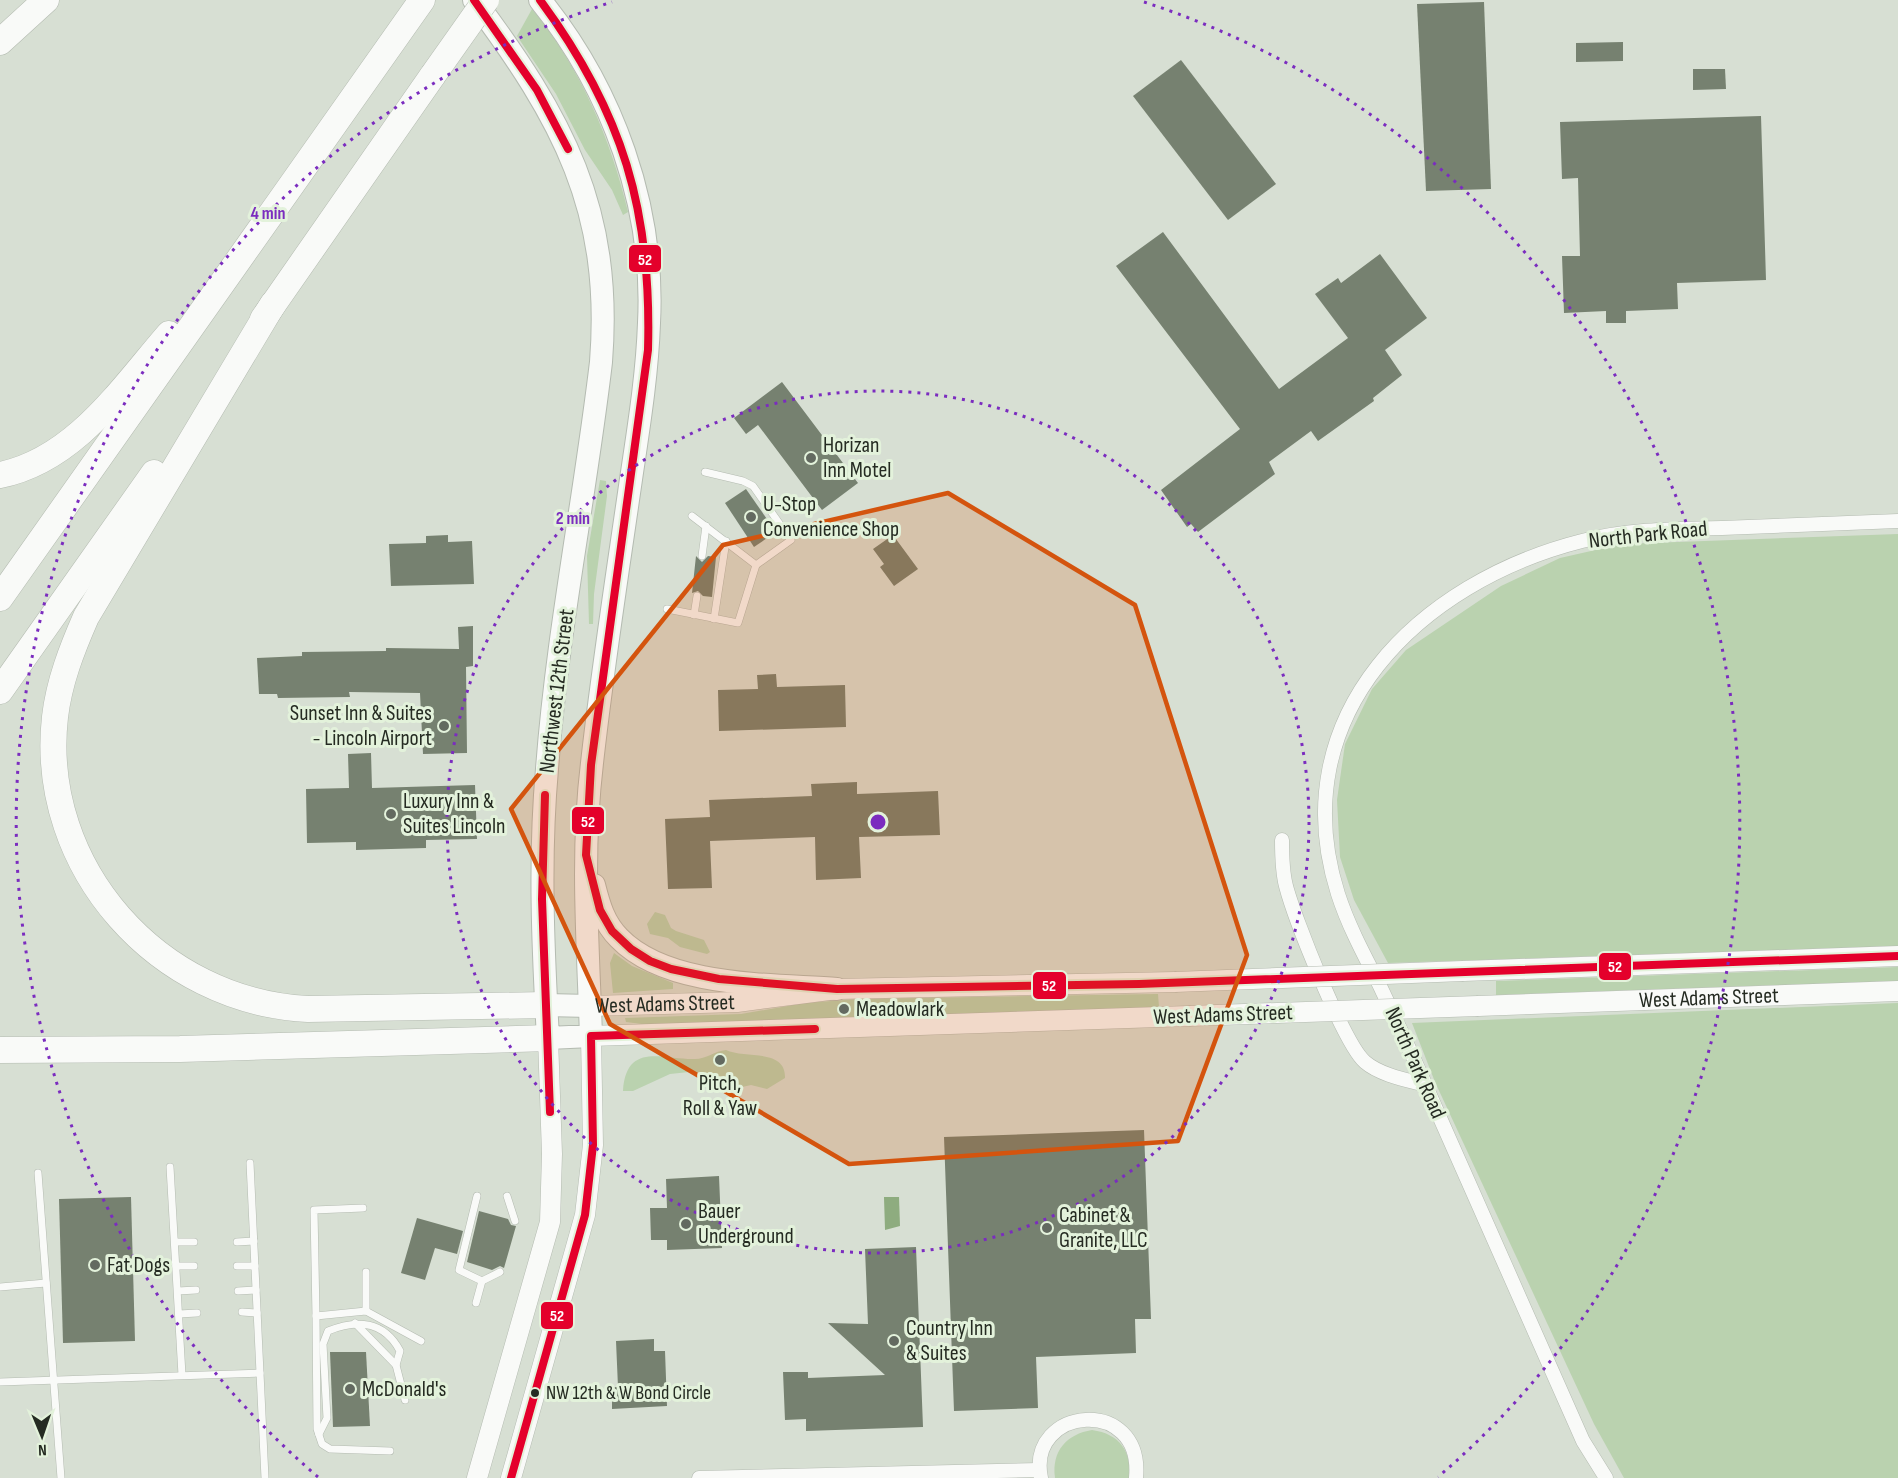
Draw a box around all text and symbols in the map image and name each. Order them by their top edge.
text: 4 min [251,203,285,224]
line badge: 52 [628,244,662,273]
text: 52 [638,251,652,270]
place label: Horizan Inn Motel [823,432,891,484]
marker: Horizan Inn Motel [804,451,818,465]
place label: U-Stop Convenience Shop [763,491,899,543]
text: 2 min [556,508,590,529]
marker: U-Stop Convenience Shop [744,510,758,524]
street label: North Park Road [1587,515,1709,555]
street label: Northwest 12th Street [534,607,581,775]
place label: Sunset Inn & Suites - Lincoln Airport [290,700,432,752]
marker: Sunset Inn & Suites - Lincoln Airport [437,719,451,733]
place label: Luxury Inn & Suites Lincoln [403,788,505,840]
line badge: 52 [571,806,605,835]
marker: Luxury Inn & Suites Lincoln [384,807,398,821]
centre of rings [868,812,888,832]
text: 52 [581,813,595,832]
line badge: 52 [1598,952,1632,981]
text: 52 [1608,958,1622,977]
line badge: 52 [1032,971,1067,1000]
text: 52 [1042,977,1056,996]
street label: West Adams Street [1639,982,1779,1014]
street label: West Adams Street [595,989,735,1019]
place label: Meadowlark [856,996,945,1023]
street label: West Adams Street [1153,999,1294,1031]
marker: Meadowlark [837,1002,851,1016]
street label: North Park Road [1378,1003,1452,1123]
marker: Pitch, Roll & Yaw [713,1053,727,1067]
place label: Pitch, Roll & Yaw [683,1070,757,1122]
place label: Bauer Underground [698,1198,794,1250]
place label: Cabinet & Granite, LLC [1059,1202,1148,1254]
marker: Bauer Underground [679,1217,693,1231]
marker: Cabinet & Granite, LLC [1040,1221,1054,1235]
place label: Fat Dogs [107,1252,170,1279]
marker: Fat Dogs [88,1258,102,1272]
line badge: 52 [540,1301,574,1330]
text: 52 [550,1307,564,1326]
place label: Country Inn & Suites [906,1315,993,1367]
marker: Country Inn & Suites [887,1334,901,1348]
place label: McDonald's [362,1376,446,1403]
place label: NW 12th & W Bond Circle [546,1381,711,1405]
marker: McDonald's [343,1382,357,1396]
marker: NW 12th & W Bond Circle [529,1387,541,1399]
north arrow [12,1406,72,1466]
text: N [38,1440,47,1459]

